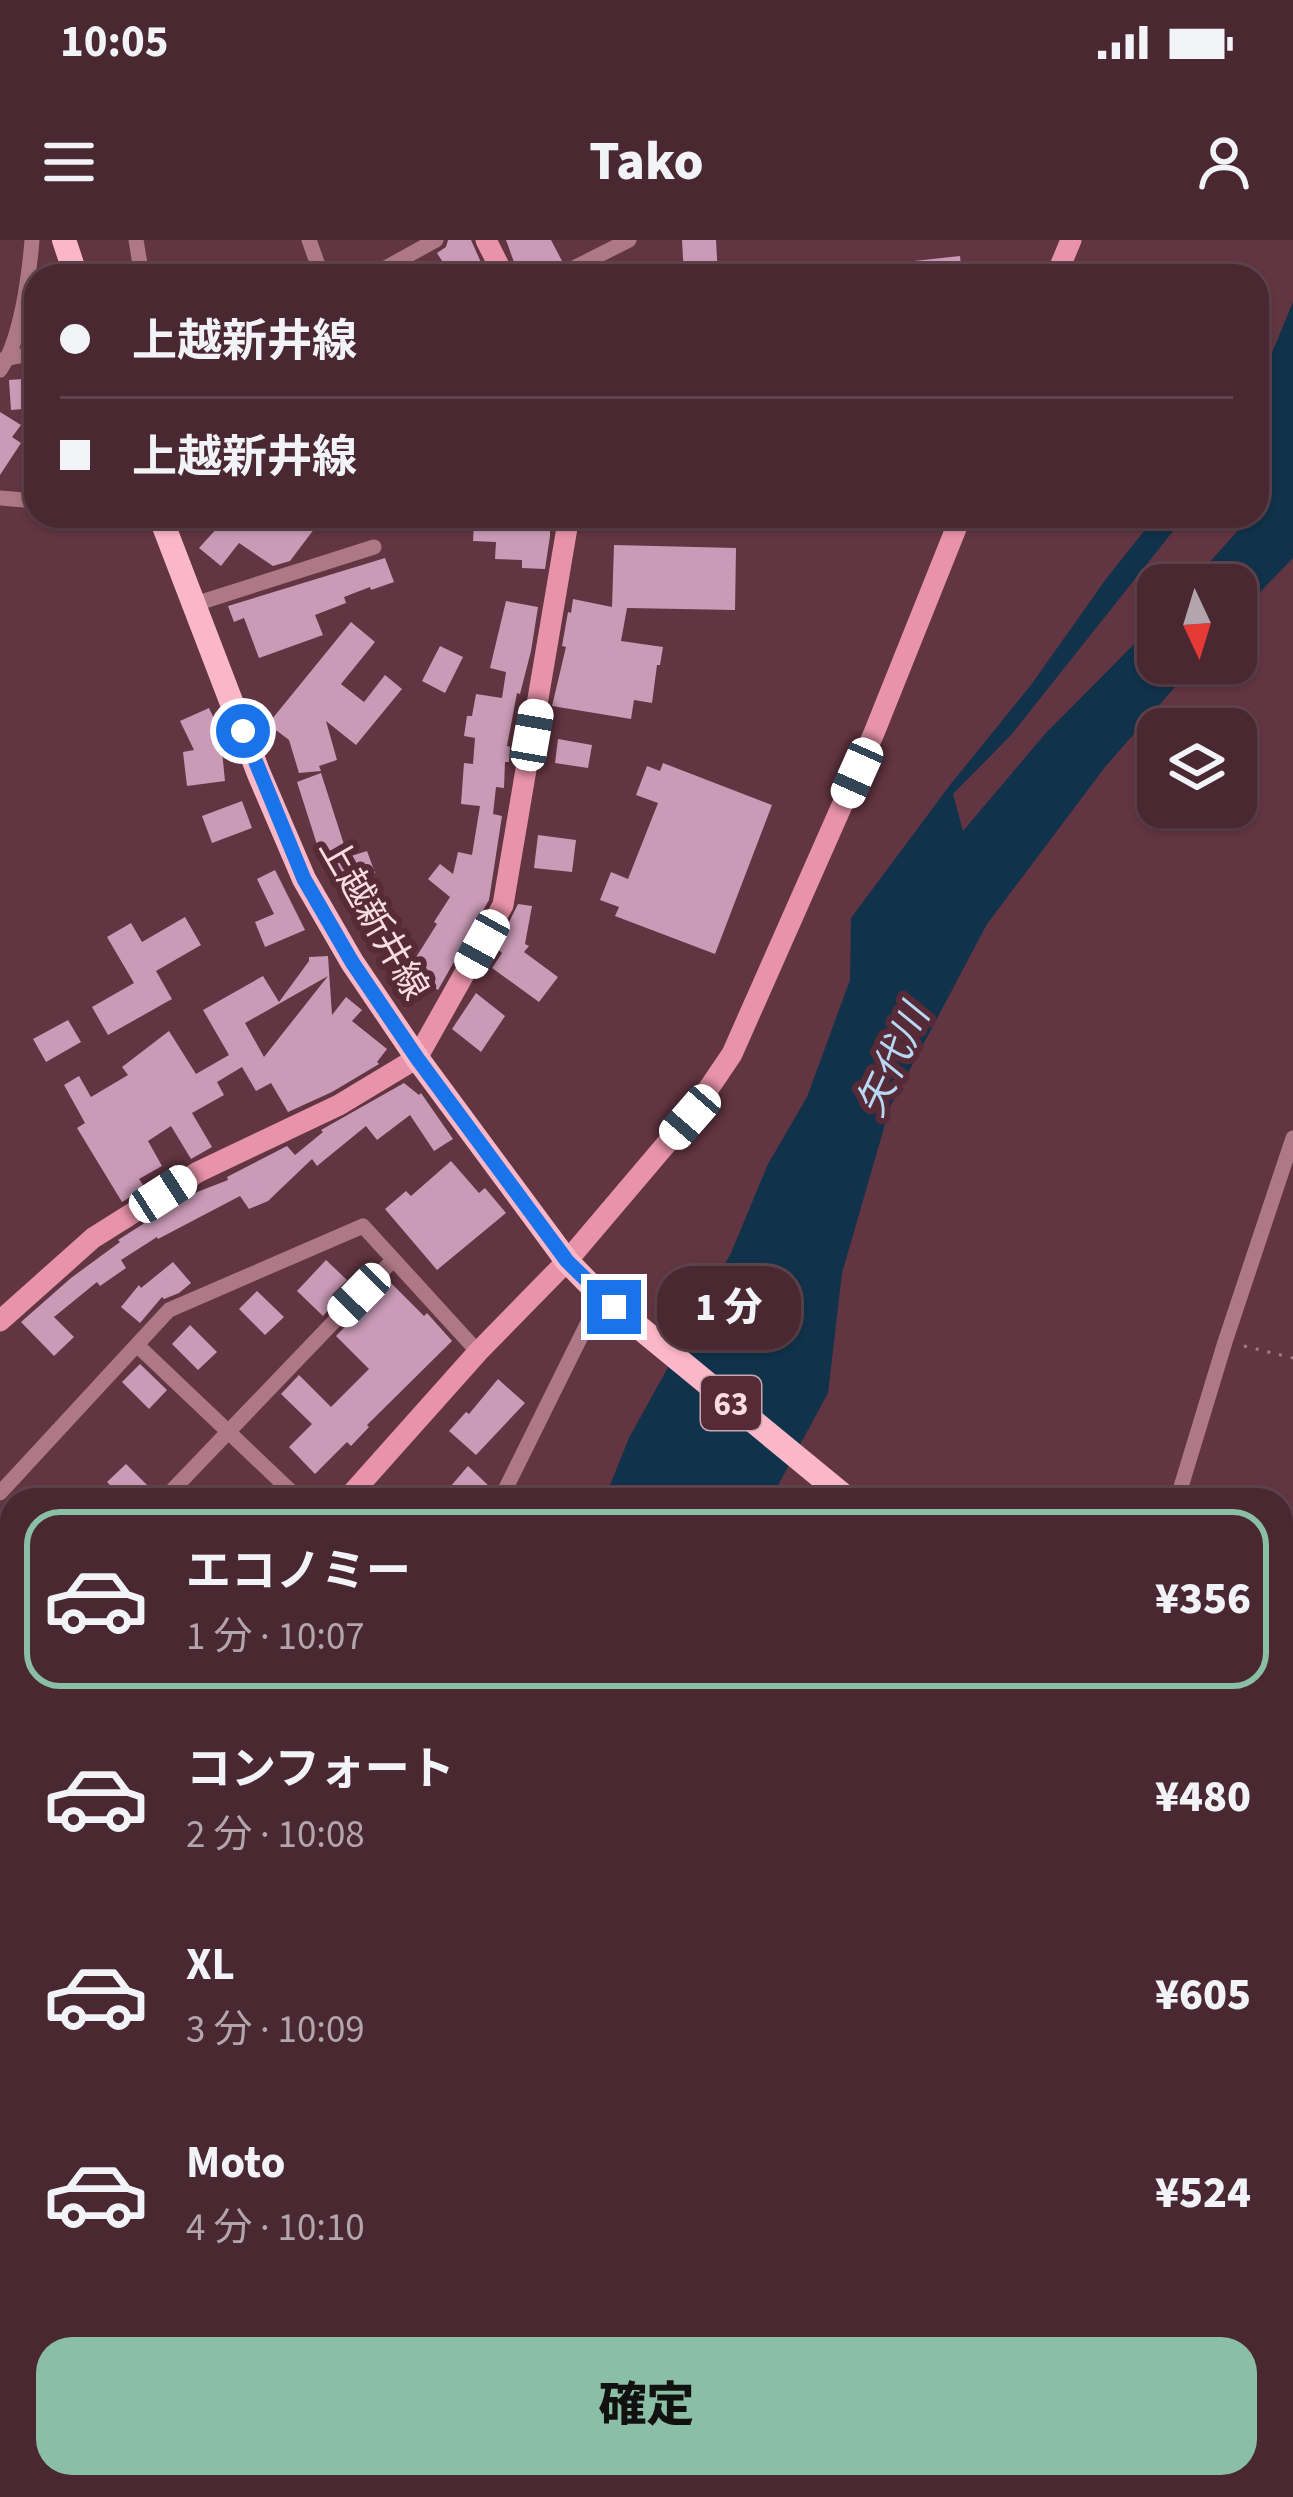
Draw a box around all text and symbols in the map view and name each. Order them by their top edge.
text: 10:05 [60,10,169,74]
text: Tako [589,124,704,201]
icon: menu [36,129,102,195]
icon: person [1191,129,1257,195]
text: 上越新井線 [132,310,357,374]
text: 上越新井線 [132,426,357,490]
north arrow [1137,564,1257,684]
map controls [1137,564,1257,828]
car [508,696,556,774]
route start [216,704,270,758]
button: layers [1137,708,1257,828]
car [826,733,888,813]
street label: 上越新井線 [307,828,441,1009]
car [449,904,515,984]
water label: 矢代川 [844,992,946,1126]
car [653,1078,727,1156]
car [123,1159,203,1229]
car [321,1257,397,1333]
callout: 1 分 [656,1265,800,1349]
route end [587,1280,641,1334]
text: 1 分 [695,1280,763,1336]
road number: 63 [701,1376,761,1430]
text: エコノミー [186,1540,411,1604]
icon: car [42,1545,150,1653]
text: ¥356 [1155,1567,1251,1631]
text: 1 分 · 10:07 [186,1609,365,1665]
text: コンフォート [186,1738,455,1802]
icon: car [42,1743,150,1851]
text: ¥480 [1155,1765,1251,1829]
text: 2 分 · 10:08 [186,1807,365,1863]
text: XL [186,1933,235,1997]
icon: car [42,1941,150,2049]
text: ¥605 [1155,1963,1251,2027]
text: 3 分 · 10:09 [186,2002,365,2058]
text: Moto [186,2131,285,2195]
icon: car [42,2139,150,2247]
text: ¥524 [1155,2161,1251,2225]
text: 4 分 · 10:10 [186,2200,365,2256]
button: 確定 [36,2337,1257,2475]

